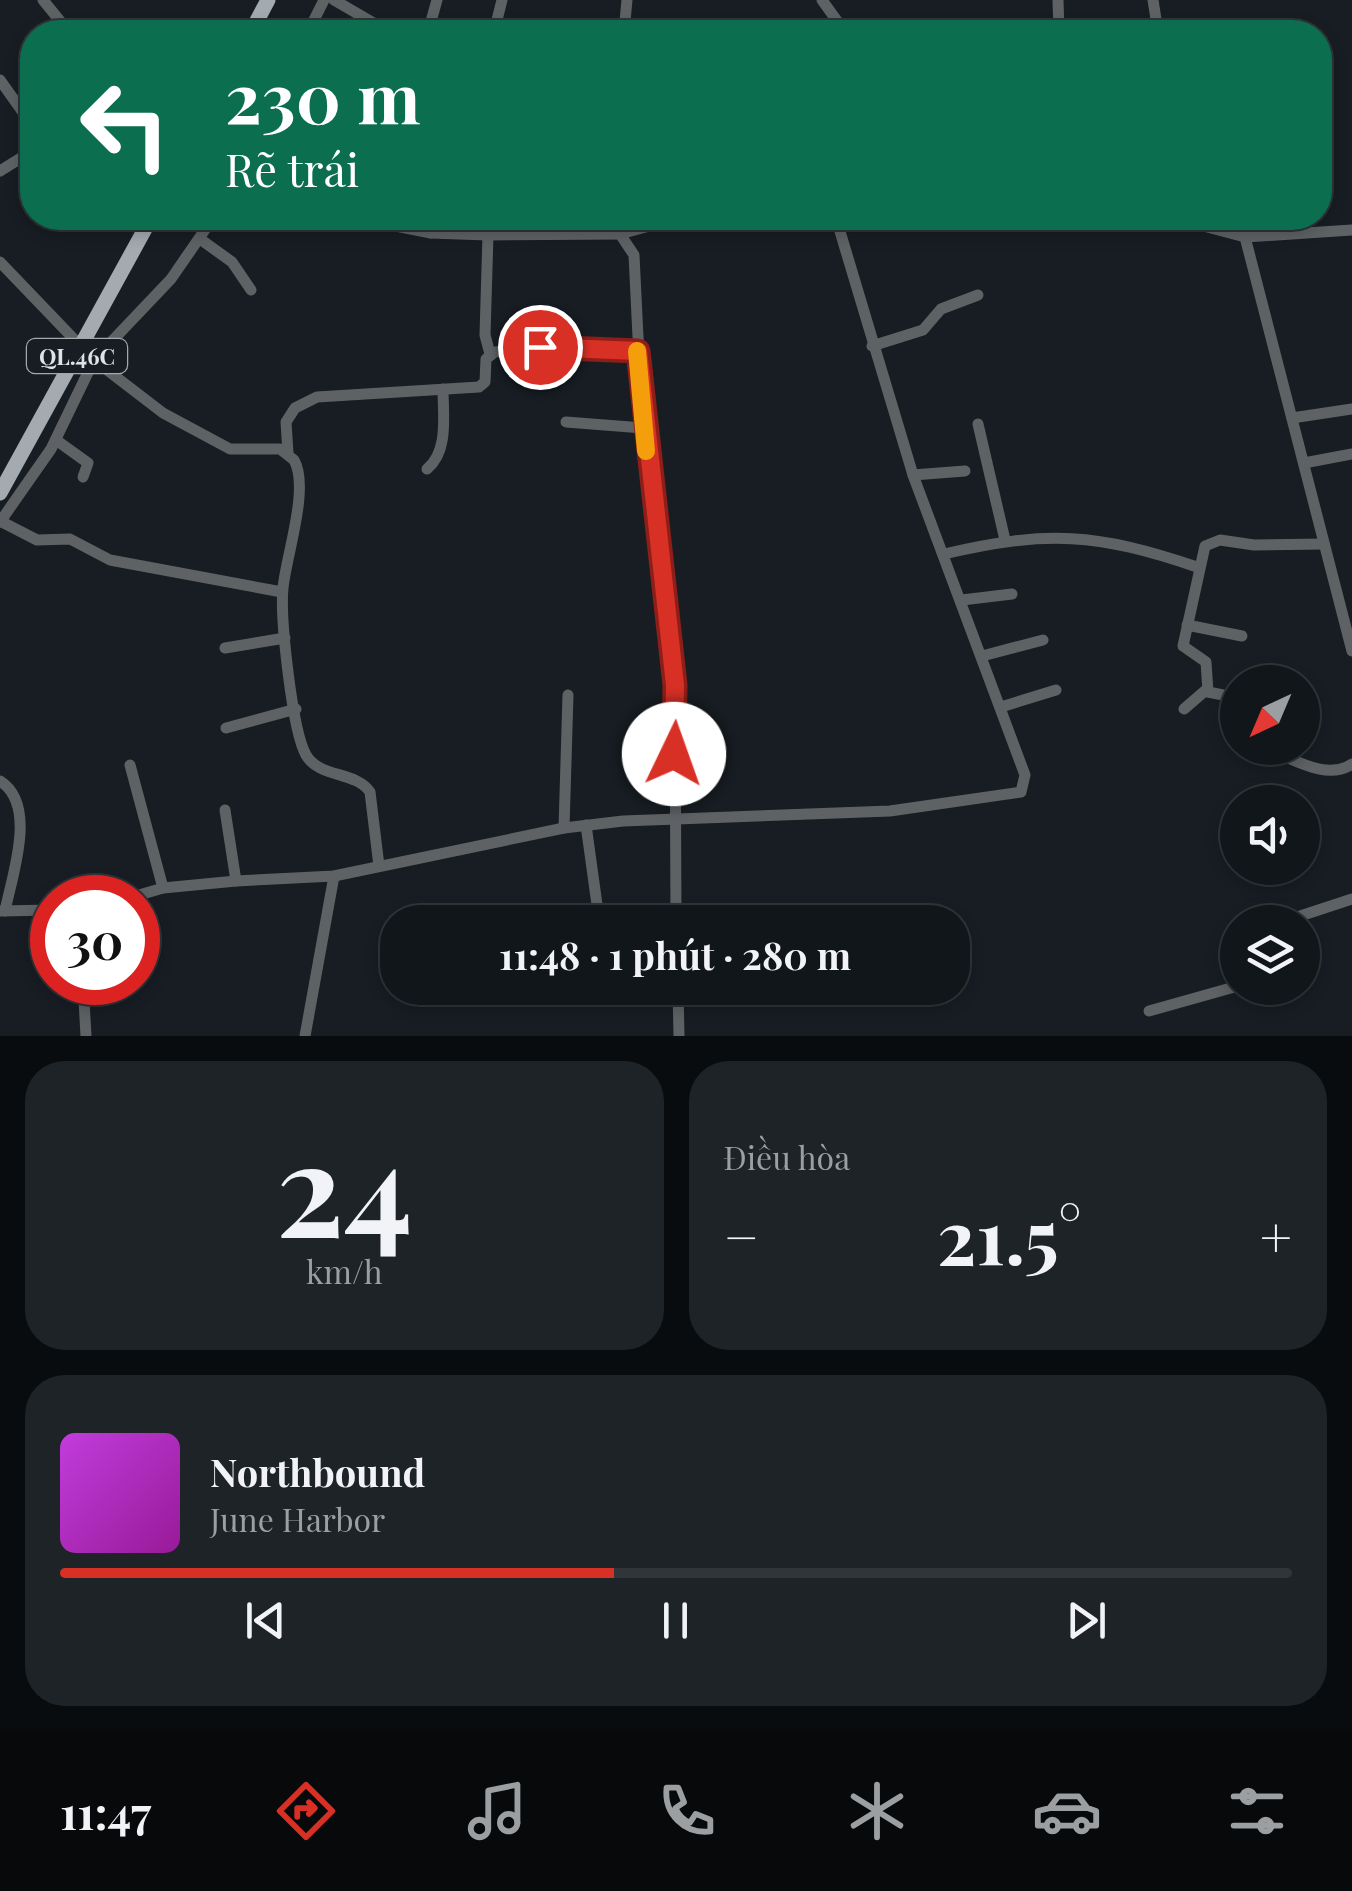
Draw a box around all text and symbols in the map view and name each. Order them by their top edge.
text: 230 m [225,48,421,142]
icon: left [60,60,190,190]
text: Rẽ trái [225,138,359,198]
pin [498,305,583,390]
icon: arrive [513,320,568,375]
road number: QL.46C [27,339,127,373]
north arrow [1220,665,1320,765]
map controls [1220,665,1320,1005]
position arrow [622,702,726,806]
button: sound [1220,785,1320,885]
speed limit sign: 30 [30,875,160,1005]
button: layers [1220,905,1320,1005]
text: 11:48 · 1 phút · 280 m [499,929,851,980]
text: 24 [276,1097,413,1271]
text: Điều hòa [724,1135,850,1178]
text: 21.5° [937,1184,1082,1284]
text: − [724,1198,759,1272]
text: + [1260,1198,1292,1272]
text: km/h [306,1249,383,1292]
text: Northbound [210,1446,425,1497]
text: June Harbor [210,1497,385,1540]
icon: previous [238,1593,293,1648]
icon: pause [648,1593,703,1648]
icon: next [1059,1593,1114,1648]
icon: directions [271,1776,341,1846]
icon: music [462,1776,532,1846]
icon: phone [652,1776,722,1846]
icon: climate [842,1776,912,1846]
icon: car [1032,1776,1102,1846]
icon: filters [1222,1776,1292,1846]
text: 11:47 [60,1781,151,1841]

